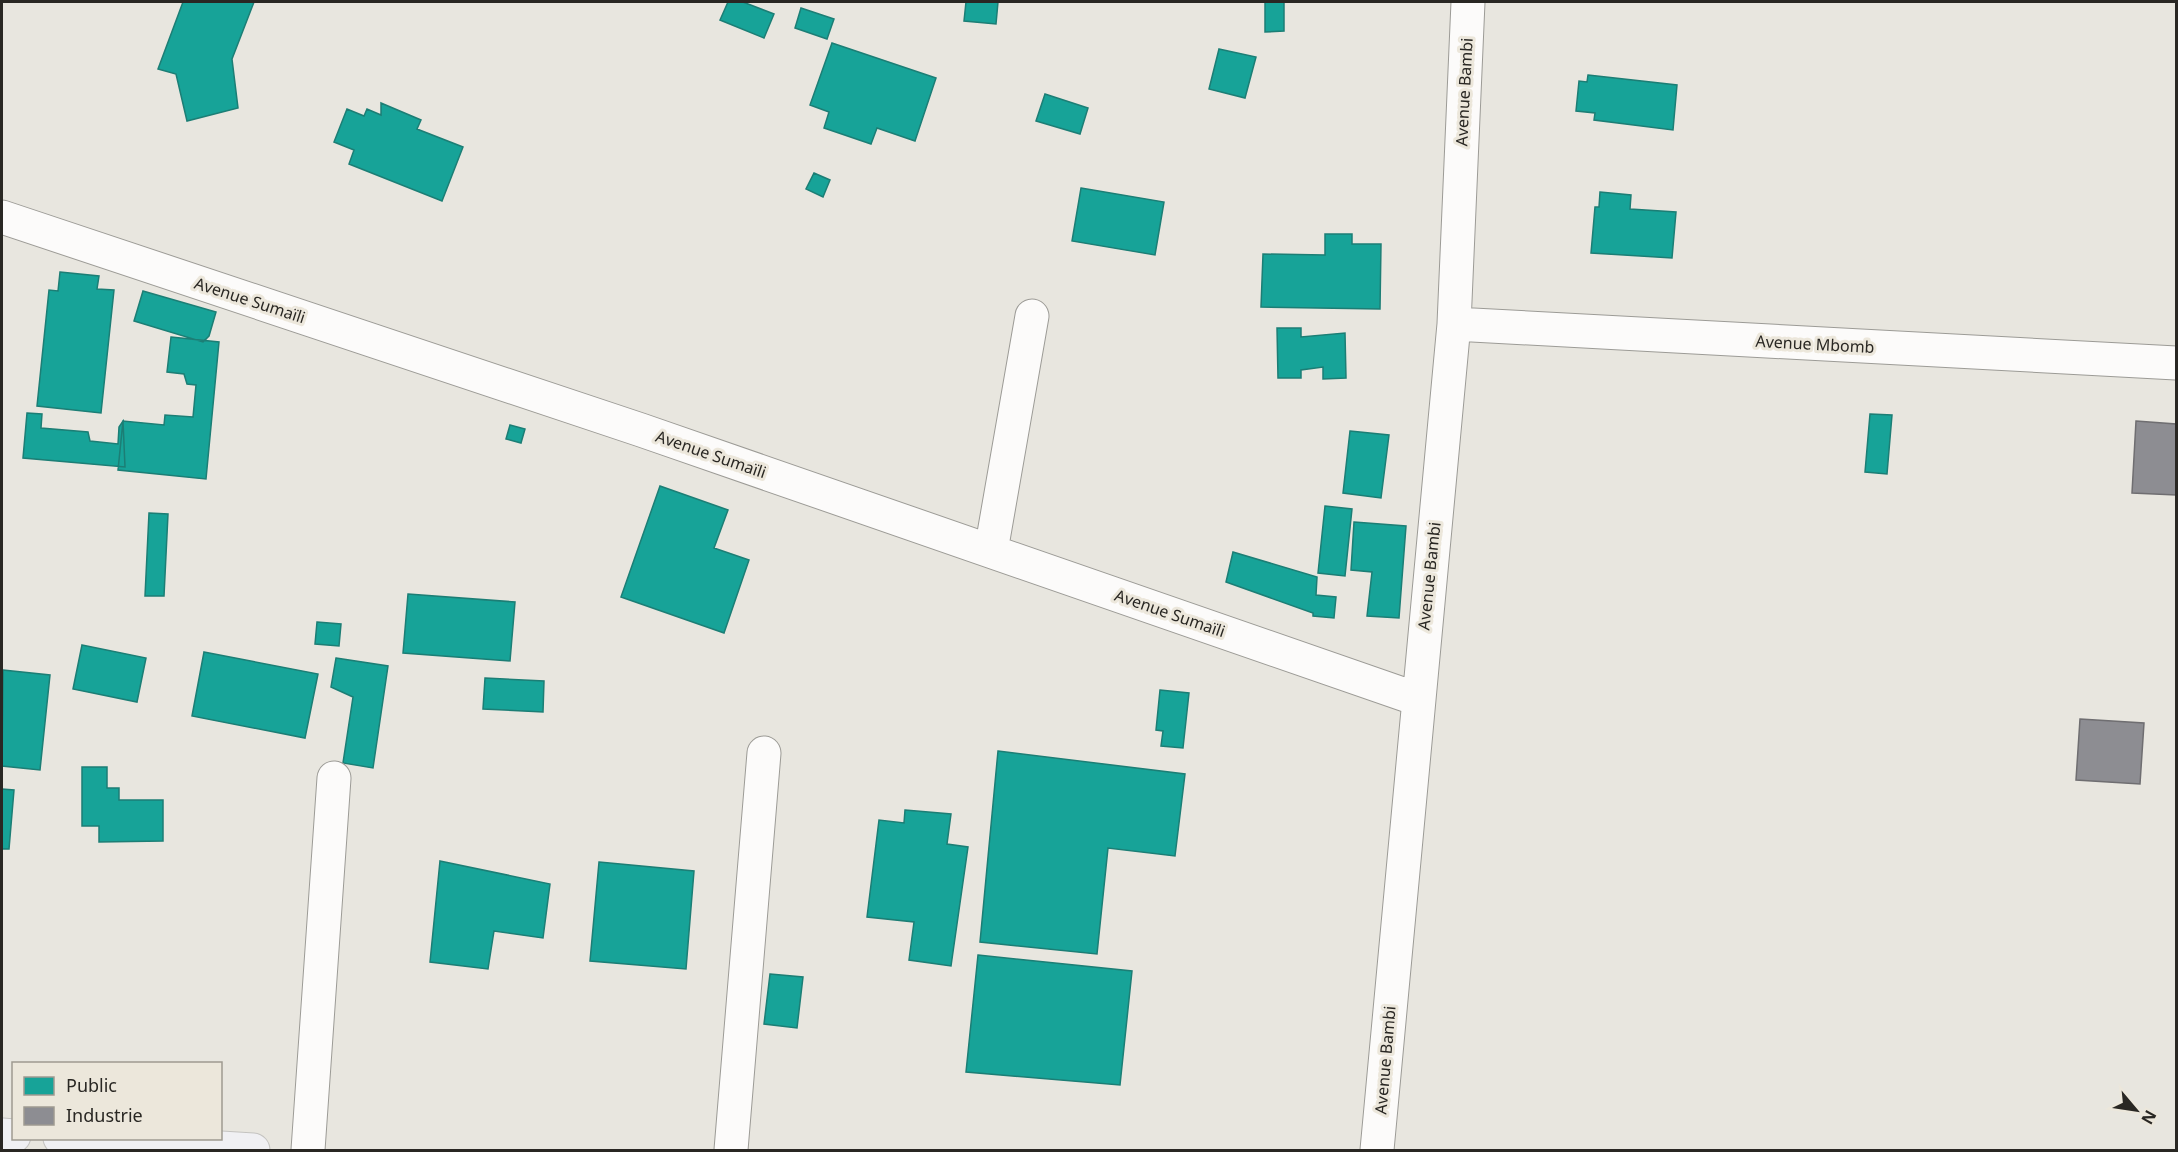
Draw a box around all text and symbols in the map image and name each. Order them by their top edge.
street label: Avenue Bambi [1450,37,1478,147]
street label: Avenue Sumaïli [192,272,308,328]
street label: Avenue Mbomb [1755,330,1875,358]
street label: Avenue Sumaïli [653,425,769,483]
street label: Avenue Bambi [1412,521,1446,631]
street label: Avenue Sumaïli [1112,584,1228,642]
street label: Avenue Bambi [1369,1005,1401,1115]
legend [12,1062,222,1140]
text: Public [66,1073,117,1097]
north arrow [2106,1080,2166,1140]
text: Industrie [66,1103,143,1127]
text: N [2136,1106,2162,1128]

